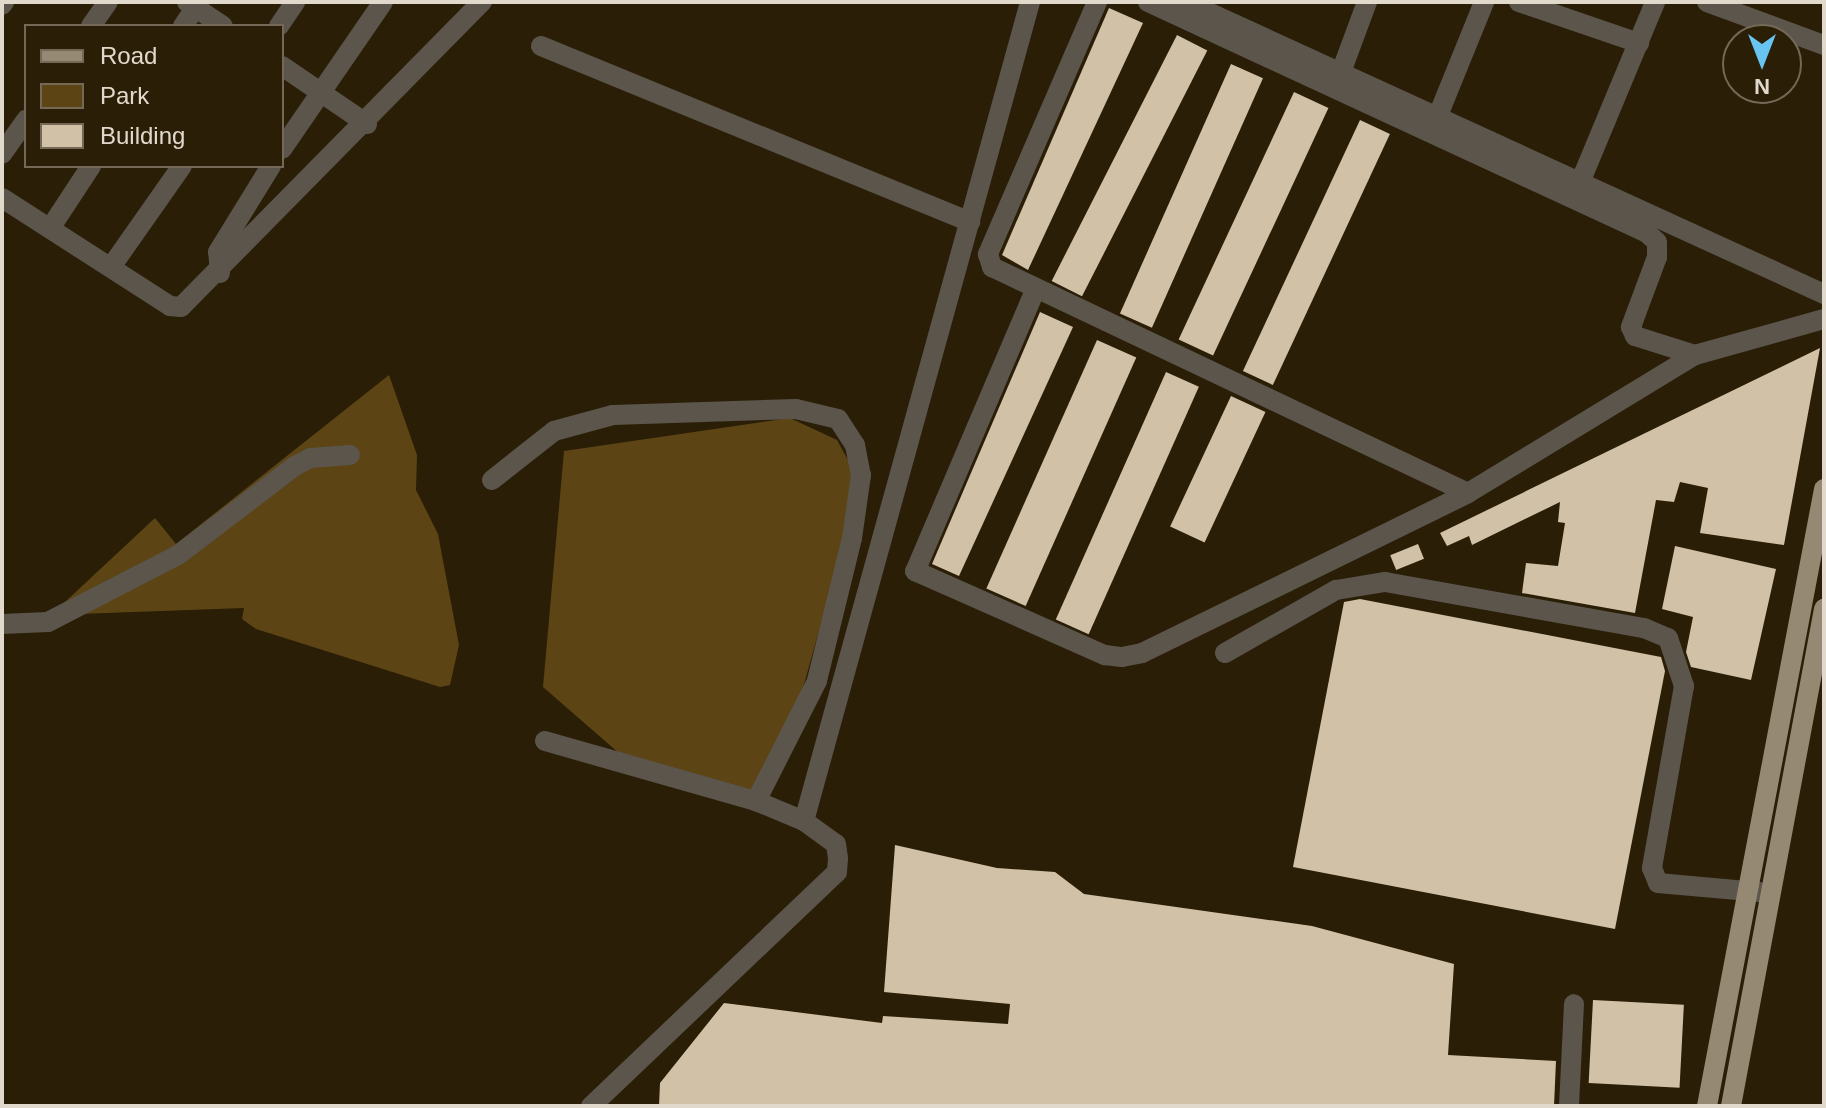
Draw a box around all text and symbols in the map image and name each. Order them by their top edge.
legend [24,24,284,168]
north arrow [1722,24,1802,104]
text: Road [100,42,157,69]
text: N [1754,74,1770,99]
text: Park [100,82,149,109]
text: Building [100,122,185,149]

